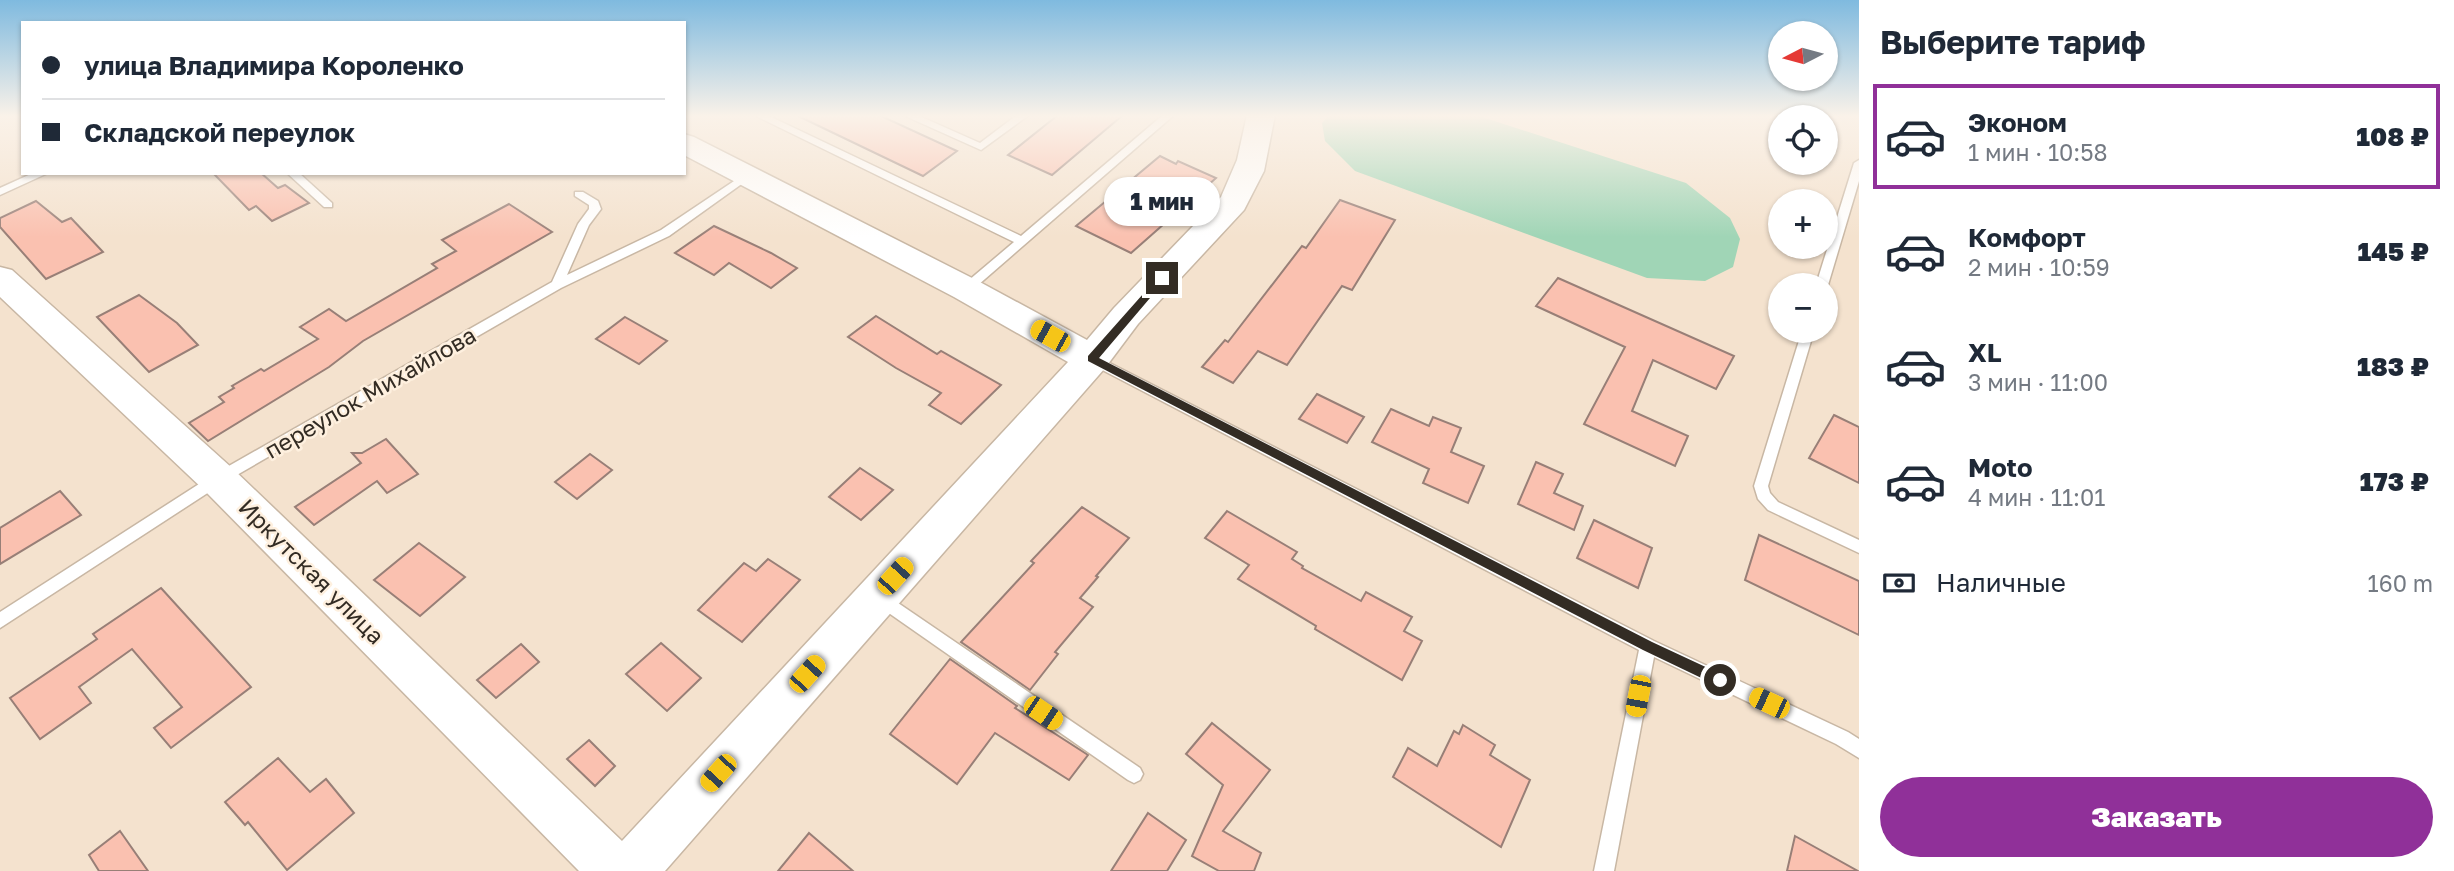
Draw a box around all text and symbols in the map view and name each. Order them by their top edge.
north arrow [1768,21,1838,91]
map controls [1768,21,1838,343]
text: Выберите тариф [1880,23,2146,61]
text: улица Владимира Короленко [84,50,464,81]
button: locate [1768,105,1838,175]
icon: car [1884,105,1947,168]
text: Эконом [1968,107,2067,138]
text: Складской переулок [84,117,355,148]
text: 108 ₽ [2356,121,2429,152]
text: 1 мин · 10:58 [1968,138,2108,166]
callout: 1 мин [1104,176,1220,226]
text: 1 мин [1130,187,1194,215]
button: + [1768,189,1838,259]
icon: car [1884,220,1947,283]
text: Комфорт [1968,222,2086,253]
text: 145 ₽ [2358,236,2429,267]
text: 2 мин · 10:59 [1968,253,2110,281]
route end [1146,262,1178,294]
button: − [1768,273,1838,343]
car [1027,317,1074,355]
street label: переулок Михайлова [259,320,481,464]
icon: car [1884,335,1947,398]
text: XL [1968,337,2002,368]
text: 183 ₽ [2357,351,2429,382]
text: 3 мин · 11:00 [1968,368,2108,396]
icon: car [1884,450,1947,513]
text: Moto [1968,452,2033,483]
text: 173 ₽ [2360,466,2429,497]
text: 4 мин · 11:01 [1968,483,2105,511]
street label: Иркутская улица [233,492,391,650]
car [874,553,917,599]
icon: cash [1880,564,1918,602]
text: Наличные [1936,567,2066,598]
text: 160 m [2368,569,2433,597]
car [786,651,829,697]
route start [1704,664,1736,696]
car [1624,673,1653,719]
car [1746,685,1793,721]
car [1020,693,1067,733]
car [697,750,740,796]
button: Заказать [1880,777,2433,857]

